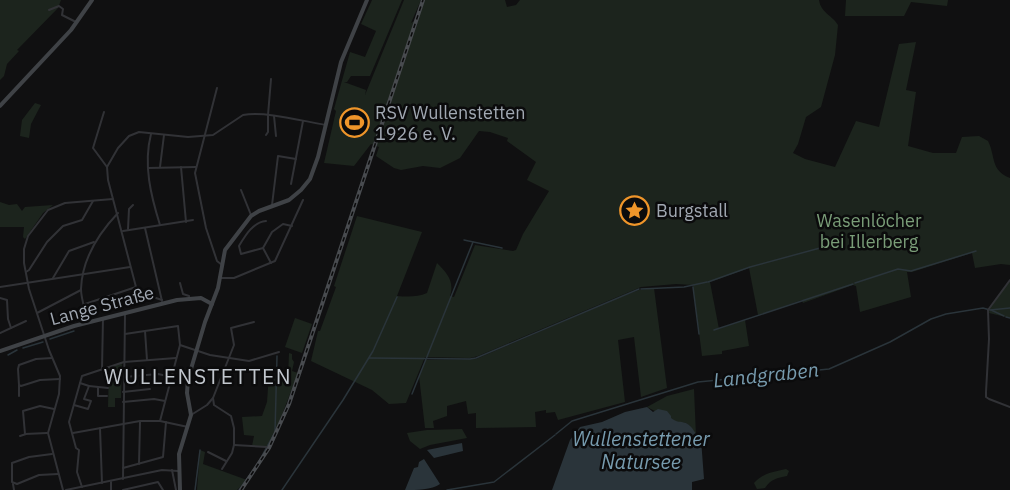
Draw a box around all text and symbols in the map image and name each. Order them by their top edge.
place label: RSV Wullenstetten 1926 e. V. [375,101,525,145]
sports icon: RSV Wullenstetten 1926 e. V. [338,107,370,139]
place icon: Burgstall [619,195,651,227]
place label: Burgstall [656,199,728,222]
park label: Wasenlöcher bei Illerberg [816,209,922,253]
street label: Lange Straße [47,281,156,330]
water label: Landgraben [712,356,820,393]
district label: WULLENSTETTEN [104,362,292,390]
water label: Wullenstettener Natursee [572,425,710,475]

